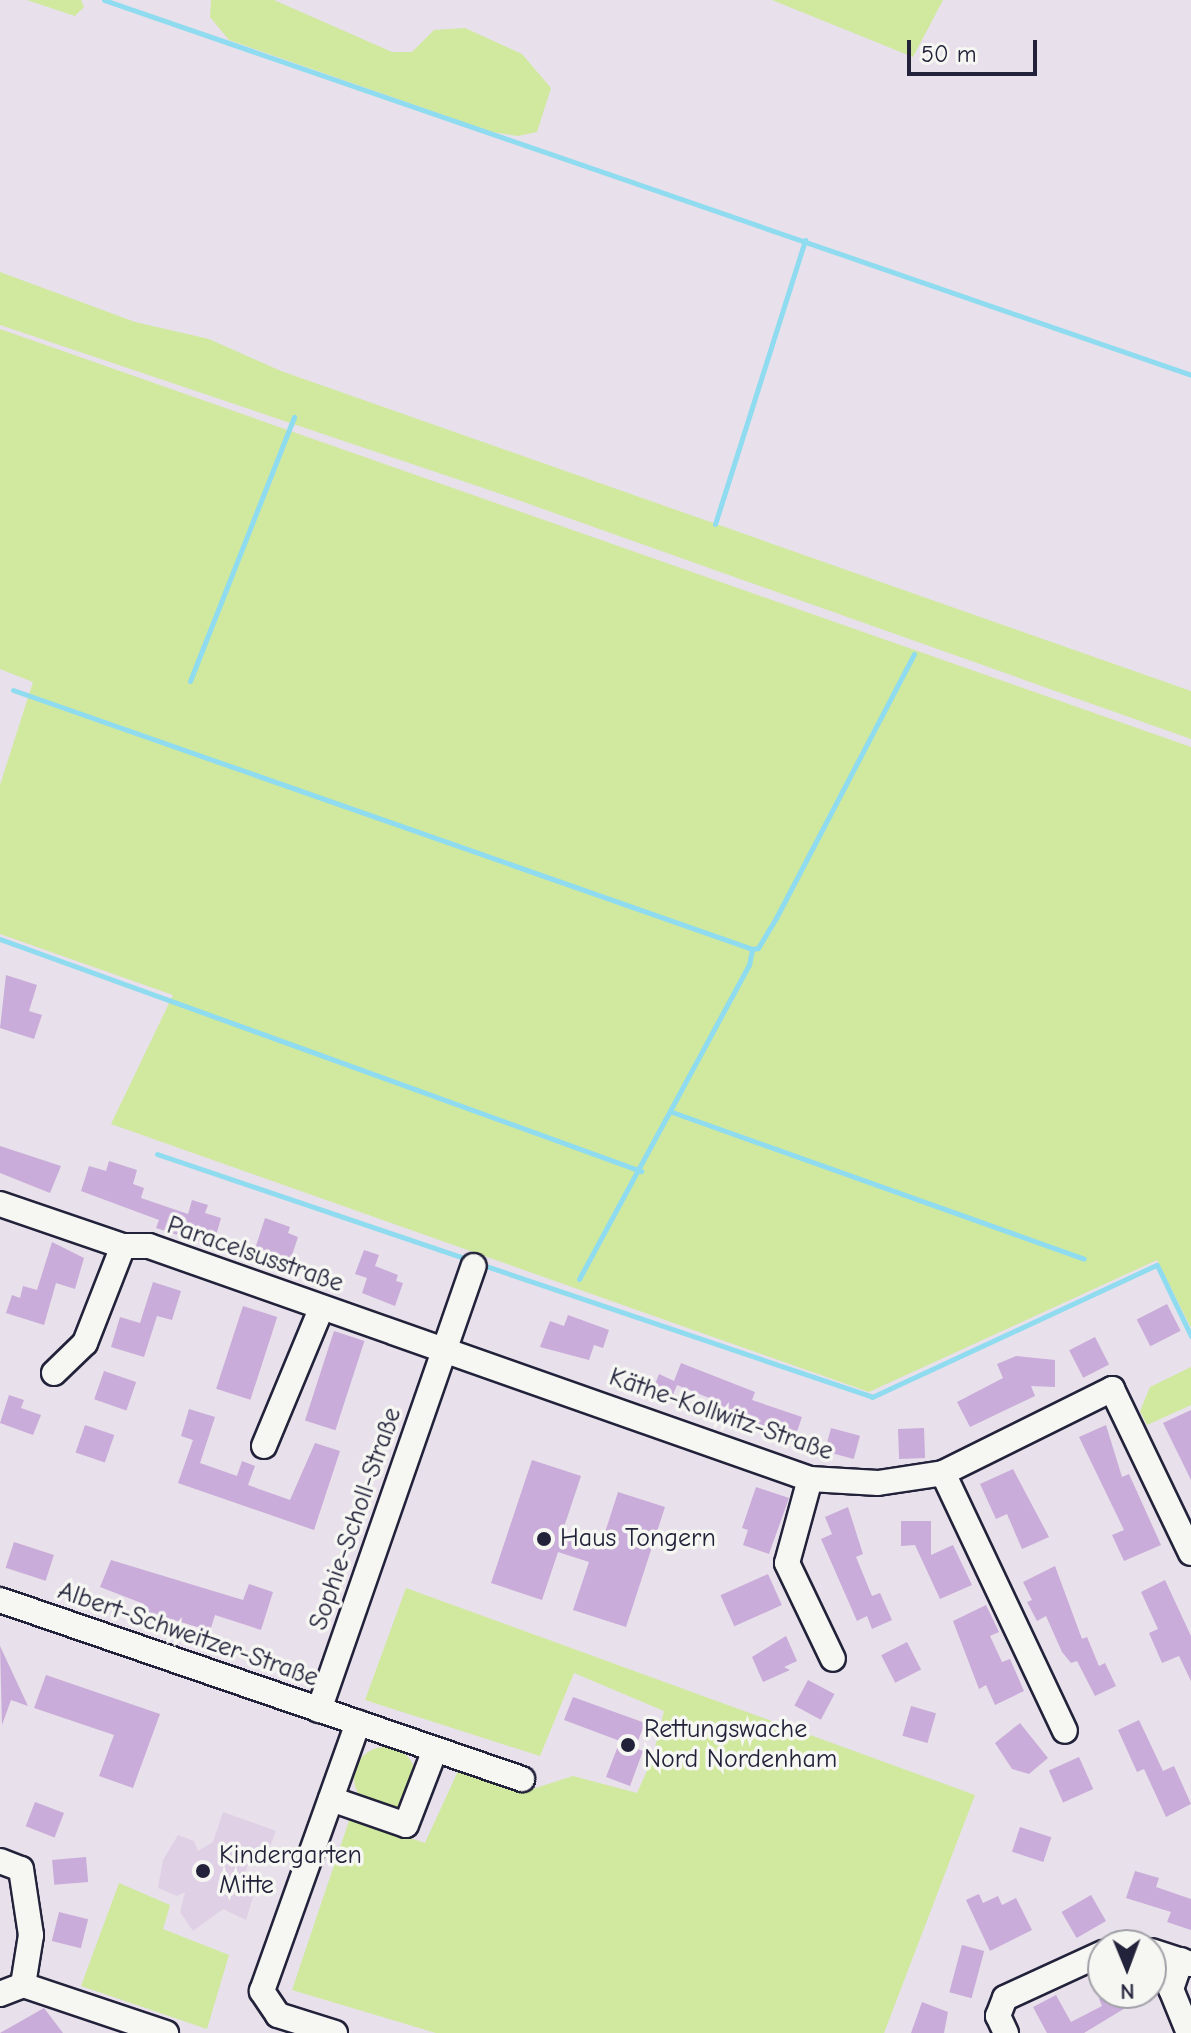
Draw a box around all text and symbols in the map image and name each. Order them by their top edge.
scale bar [911,24,1041,74]
text: 50 m [921,40,977,68]
street label: Paracelsusstraße [163,1210,347,1300]
street label: Käthe-Kollwitz-Straße [605,1362,837,1468]
street label: Sophie-Scholl-Straße [303,1404,409,1634]
place label: Haus Tongern [560,1523,716,1555]
marker: Haus Tongern [535,1530,553,1548]
street label: Albert-Schweitzer-Straße [54,1576,322,1694]
place label: Rettungswache Nord Nordenham [644,1714,837,1776]
marker: Rettungswache Nord Nordenham [619,1736,637,1754]
place label: Kindergarten Mitte [219,1840,362,1902]
marker: Kindergarten Mitte [194,1862,212,1880]
north arrow [1087,1929,1167,2009]
text: N [1120,1978,1135,2004]

